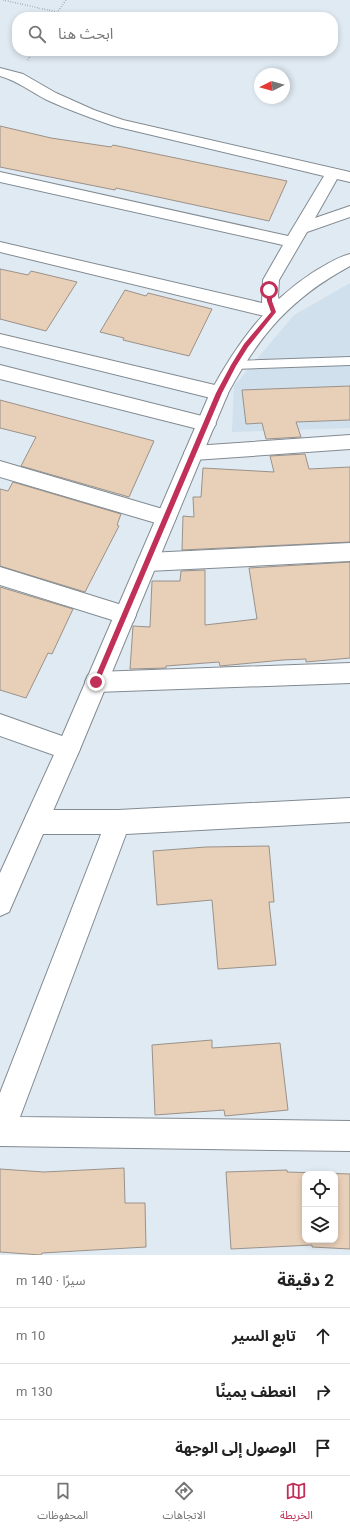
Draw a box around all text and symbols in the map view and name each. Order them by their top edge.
search box [12,12,338,56]
icon: search [26,23,48,45]
text: ابحث هنا [58,25,113,43]
north arrow [254,68,290,104]
route start [260,281,278,299]
route end [87,673,105,691]
map controls [302,1171,338,1243]
button: locate [302,1171,338,1207]
button: layers [302,1207,338,1243]
text: 2 دقيقة [277,1270,334,1290]
text: سيرًا · 140 m [16,1273,85,1288]
icon: ahead [312,1325,334,1347]
text: تابع السير [232,1327,296,1345]
text: 10 m [16,1328,45,1343]
icon: right [312,1381,334,1403]
text: انعطف يمينًا [216,1383,296,1401]
text: 130 m [16,1384,53,1399]
icon: arrive [312,1437,334,1459]
text: الوصول إلى الوجهة [175,1439,296,1457]
tab: المحفوظات [37,1480,88,1527]
tab: الاتجاهات [163,1480,206,1527]
tab: الخريطة [280,1480,313,1527]

